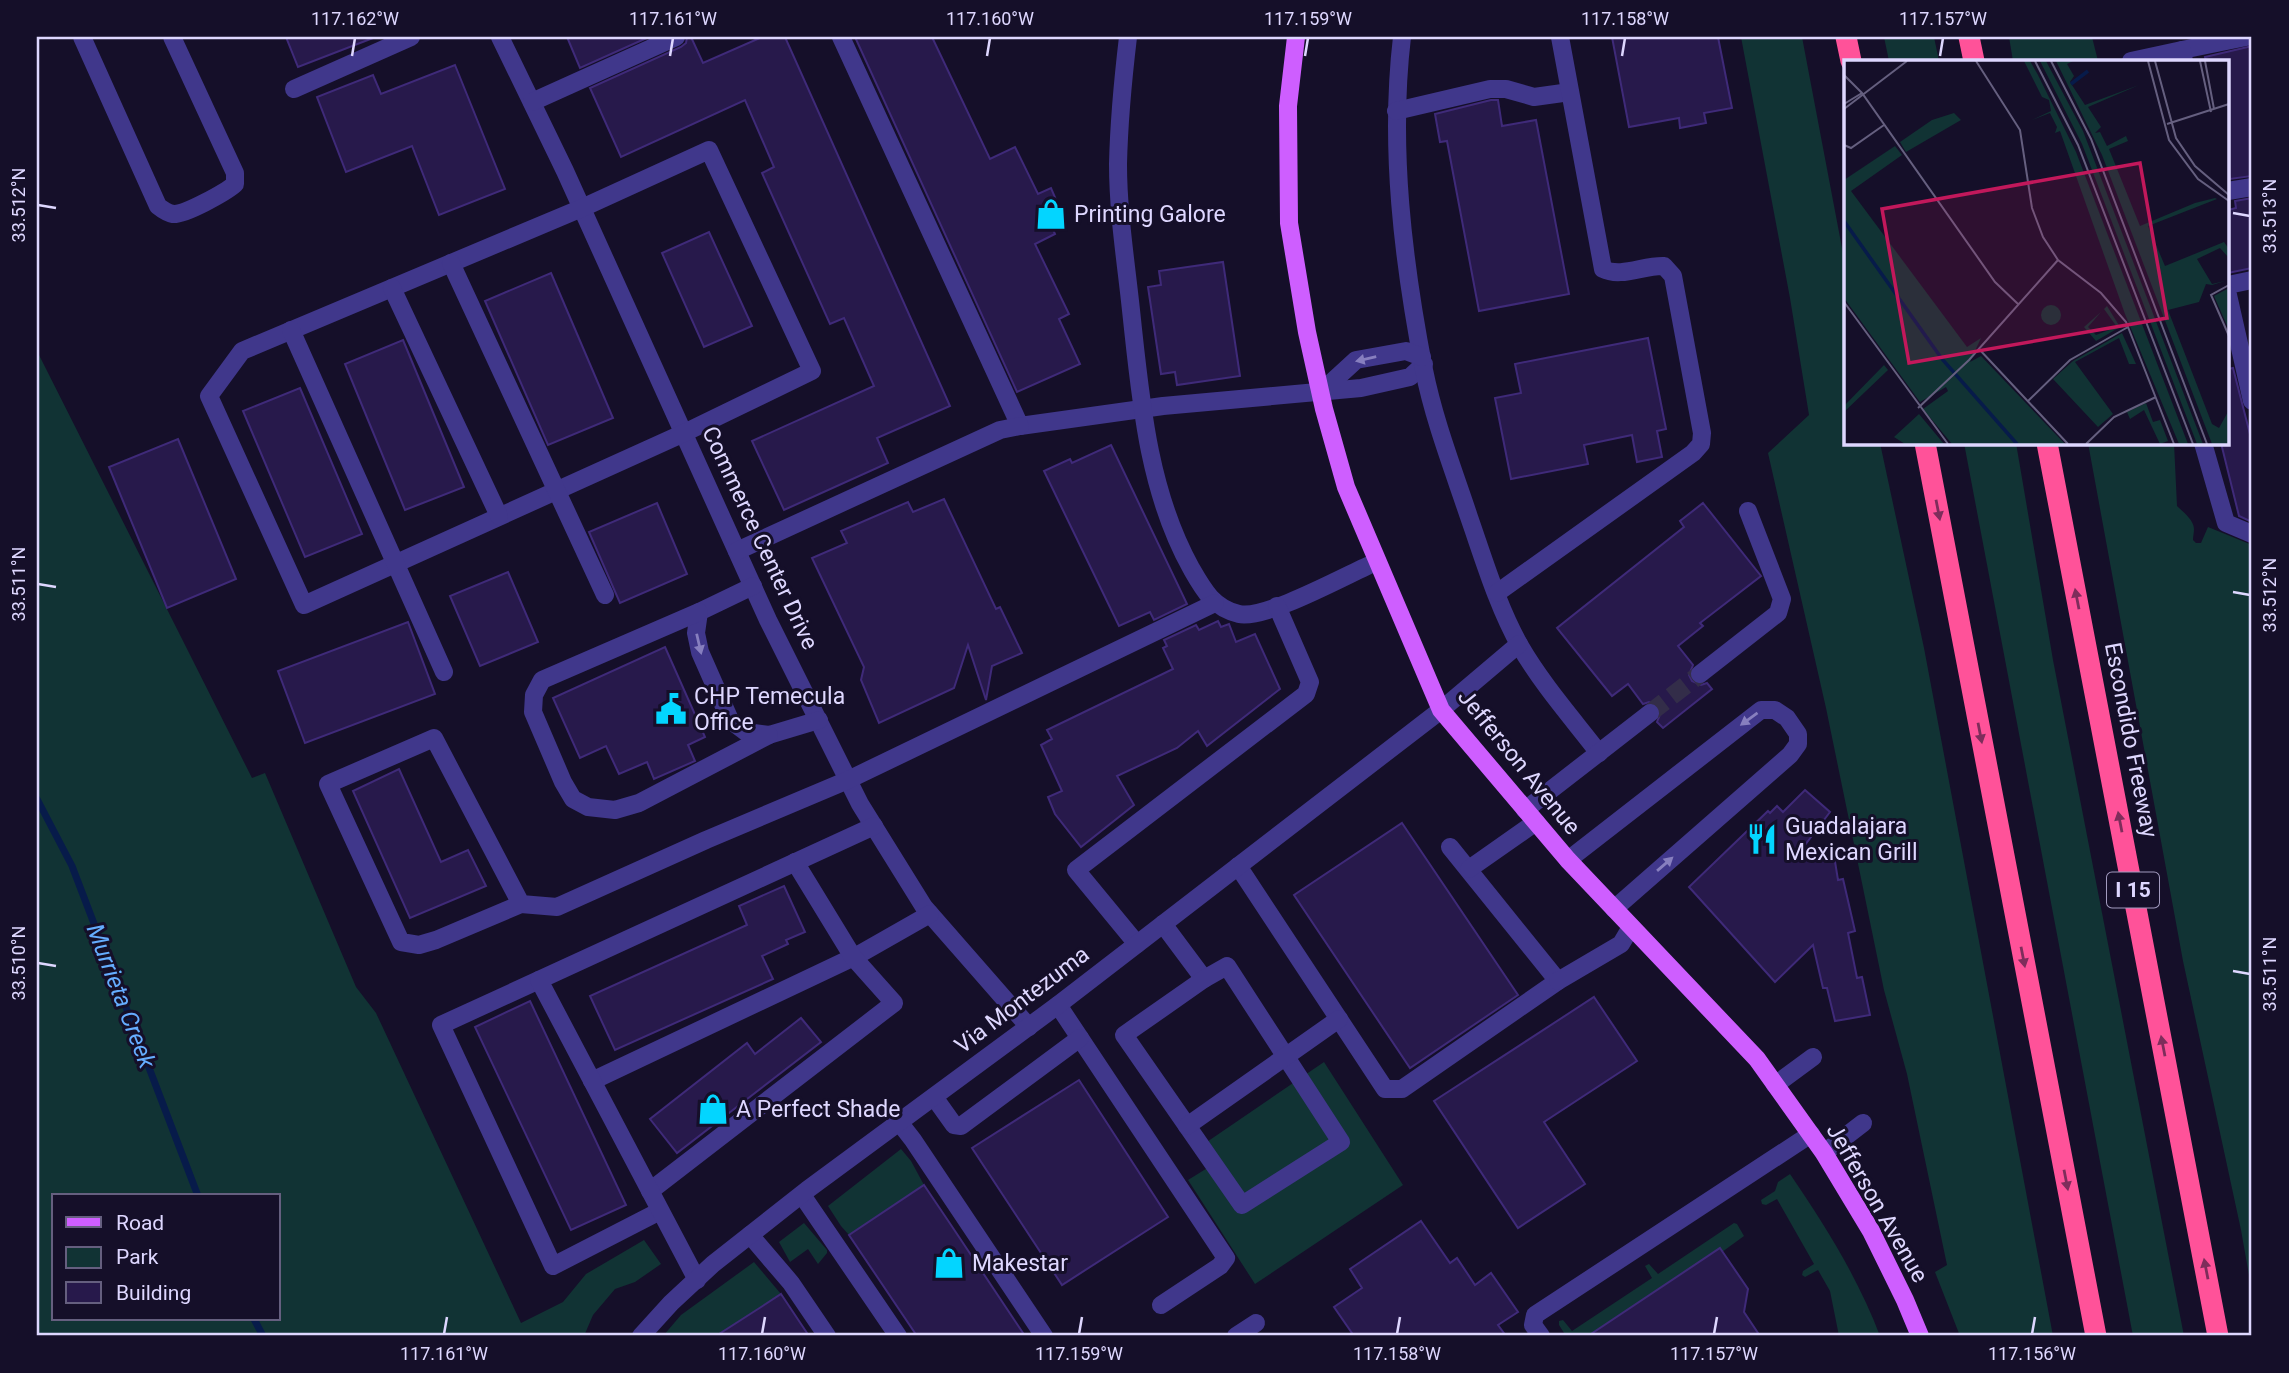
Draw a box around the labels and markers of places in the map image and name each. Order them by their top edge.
shop icon: Printing Galore [1034,197,1068,231]
place label: Printing Galore [1074,201,1226,228]
place label: CHP Temecula Office [694,683,845,736]
public building icon: CHP Temecula Office [654,692,688,726]
place label: Guadalajara Mexican Grill [1785,813,1917,866]
restaurant icon: Guadalajara Mexican Grill [1745,822,1779,856]
shop icon: A Perfect Shade [696,1092,730,1126]
place label: A Perfect Shade [736,1096,900,1123]
shop icon: Makestar [932,1246,966,1280]
place label: Makestar [972,1250,1068,1277]

